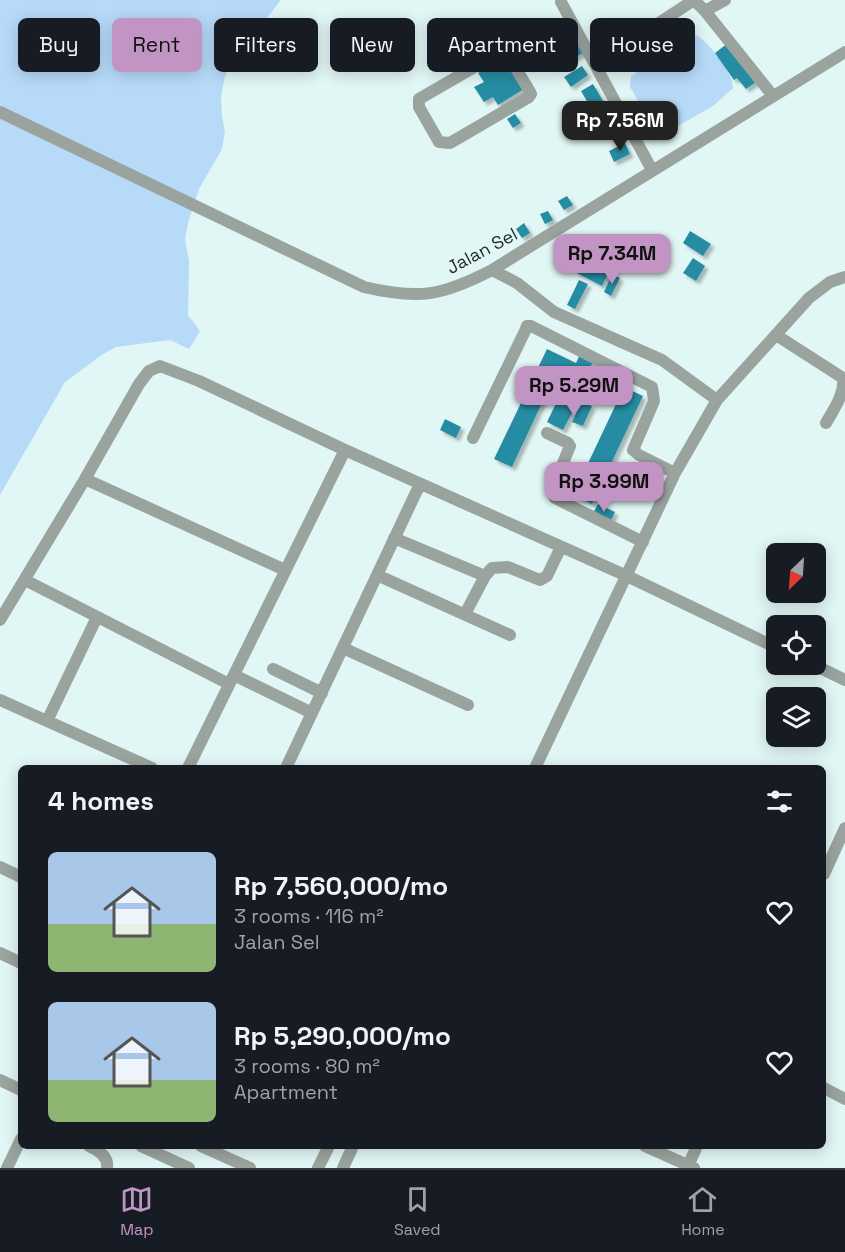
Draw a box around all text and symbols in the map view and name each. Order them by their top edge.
chip: Buy [18,18,100,72]
chip: Rent [112,18,202,72]
chip: Filters [214,18,318,72]
chip: New [330,18,415,72]
chip: Apartment [427,18,578,72]
chip: House [590,18,695,72]
pin: Rp 7.56M [558,101,682,152]
text: Rp 7.56M [576,107,664,133]
street label: Jalan Sel [442,222,521,279]
pin: Rp 7.34M [550,234,674,285]
text: Rp 7.34M [568,240,656,266]
pin: Rp 5.29M [512,366,636,417]
text: Rp 5.29M [529,372,619,398]
pin: Rp 3.99M [542,462,666,513]
text: Rp 3.99M [559,468,649,494]
north arrow [766,543,826,603]
map controls [766,543,826,747]
button: locate [766,615,826,675]
button: layers [766,687,826,747]
text: 4 homes [48,784,154,818]
icon: filters [763,785,796,818]
text: Rp 7,560,000/mo [234,869,448,903]
icon: home [96,876,168,948]
icon: heart [763,896,796,929]
text: 3 rooms · 116 m² [234,903,384,929]
text: Jalan Sel [234,929,320,955]
text: Rp 5,290,000/mo [234,1019,451,1053]
icon: home [96,1026,168,1098]
icon: heart [763,1046,796,1079]
text: 3 rooms · 80 m² [234,1053,380,1079]
text: Apartment [234,1079,338,1105]
tab: Map [120,1183,154,1240]
tab: Saved [394,1183,441,1240]
tab: Home [681,1183,725,1240]

